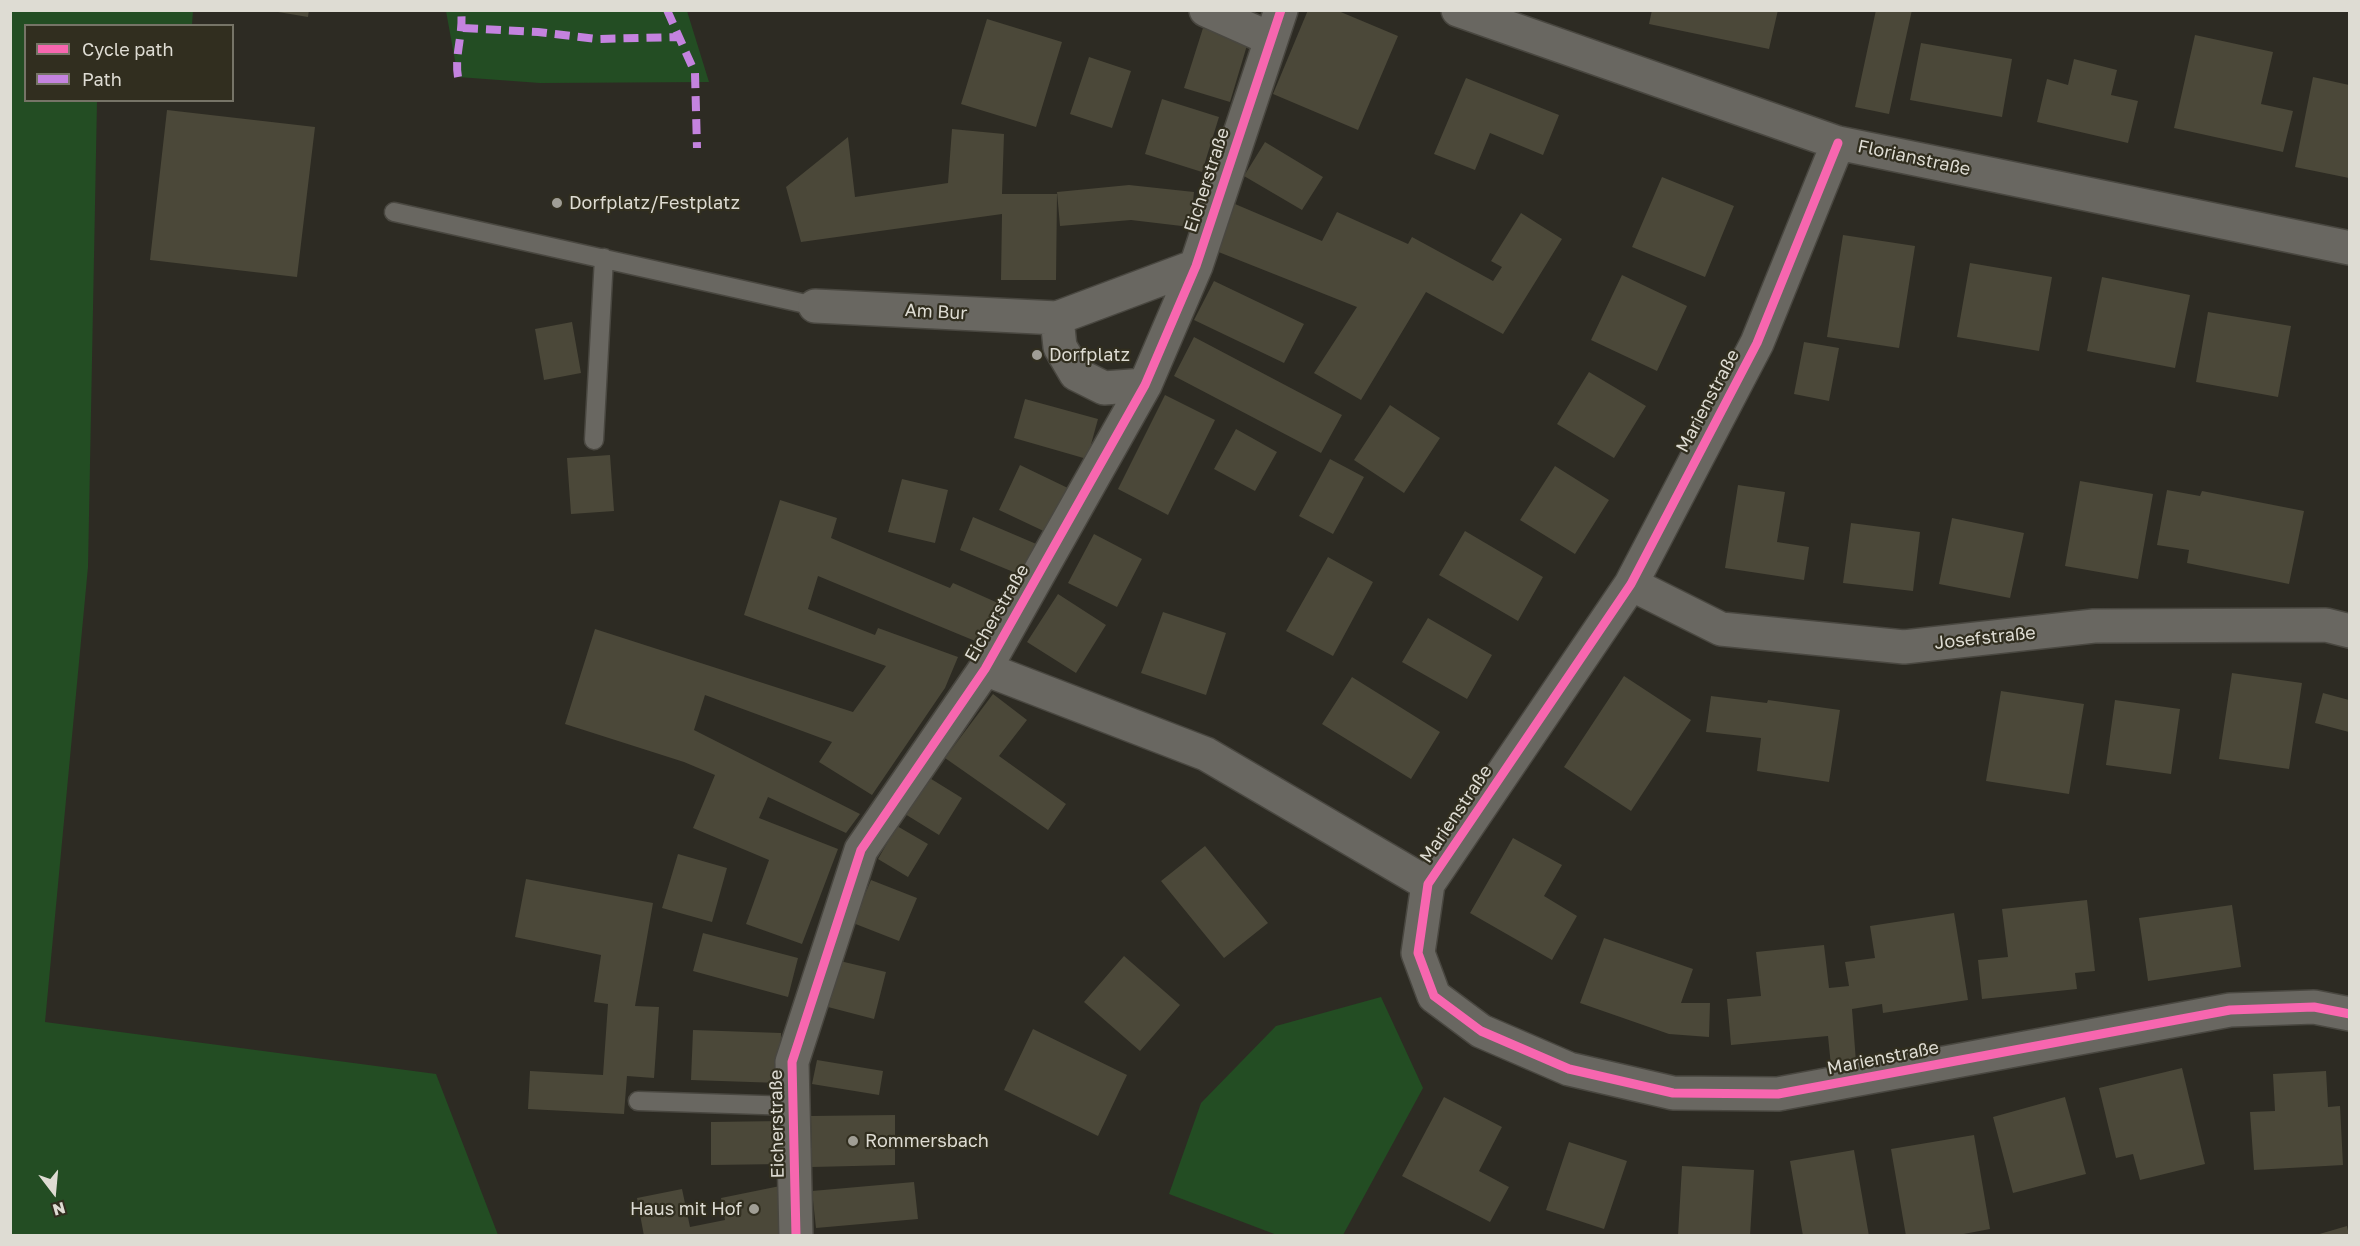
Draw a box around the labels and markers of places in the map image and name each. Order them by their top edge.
place label: Dorfplatz/Festplatz [569,192,740,214]
marker: Dorfplatz/Festplatz [550,196,564,210]
place label: Dorfplatz [1049,344,1130,366]
marker: Dorfplatz [1030,348,1044,362]
place label: Rommersbach [865,1130,989,1152]
marker: Rommersbach [846,1134,860,1148]
place label: Haus mit Hof [630,1198,742,1220]
marker: Haus mit Hof [747,1202,761,1216]

